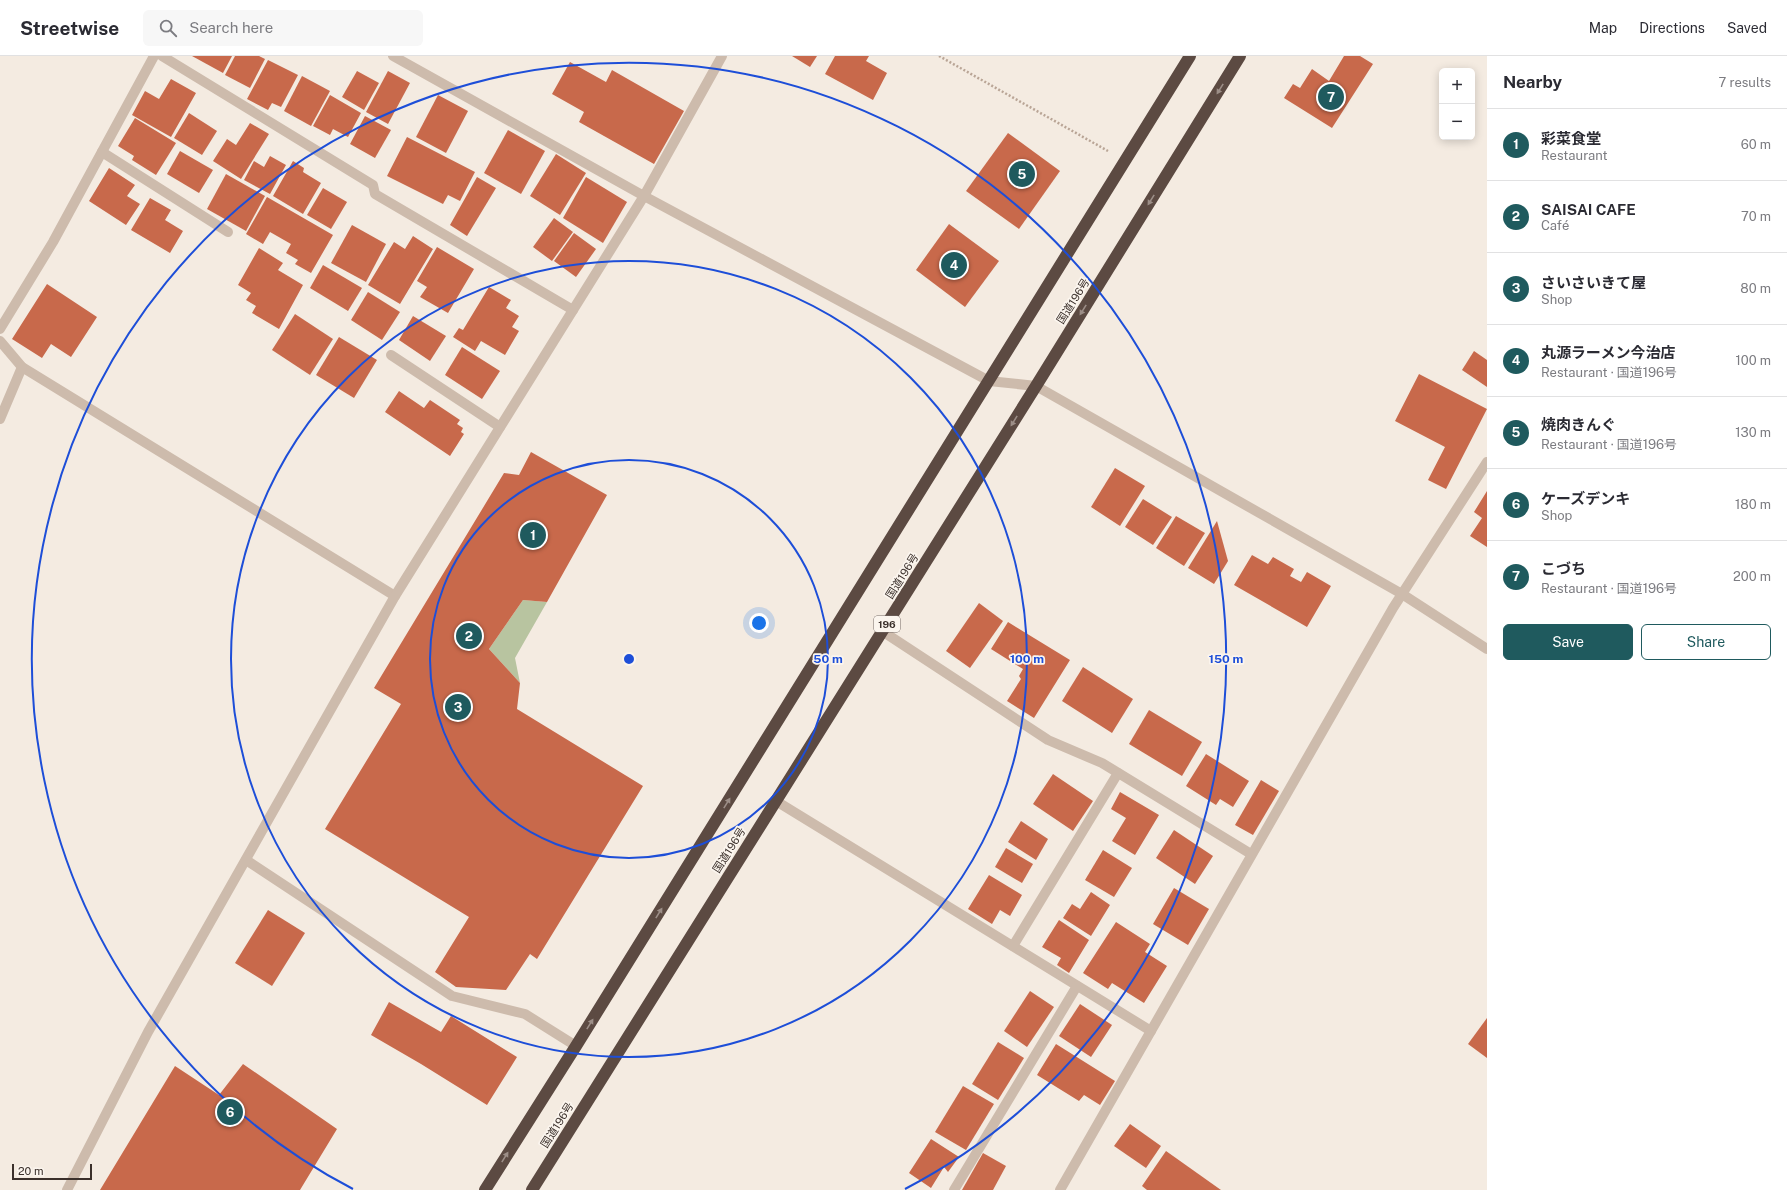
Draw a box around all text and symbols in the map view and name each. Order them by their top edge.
search box [143,10,423,46]
text: Streetwise [20,17,119,39]
icon: search [157,17,179,39]
text: Search here [189,19,273,36]
text: Map [1589,20,1617,36]
text: Directions [1639,20,1705,36]
text: Saved [1727,20,1767,36]
map controls [1439,68,1475,140]
button: + [1439,68,1475,104]
text: Nearby [1503,72,1562,92]
text: 7 results [1718,75,1771,90]
pin: 7 [1318,82,1344,112]
one-way arrow [1216,83,1223,95]
button: − [1439,104,1475,140]
text: 彩菜食堂 [1541,130,1601,147]
text: 1 [1513,137,1519,152]
text: 60 m [1741,137,1771,152]
text: Restaurant [1541,148,1607,163]
pin: 5 [1009,159,1035,189]
one-way arrow [1147,195,1155,205]
text: SAISAI CAFE [1541,201,1636,218]
text: 2 [1512,209,1520,224]
text: 70 m [1741,209,1771,224]
text: Café [1541,218,1569,233]
pin: 4 [941,250,967,280]
text: さいさいきて屋 [1541,274,1646,291]
street label: 国道196号 [1054,276,1092,326]
text: 3 [1512,281,1520,296]
text: 80 m [1740,281,1771,296]
text: Shop [1541,292,1572,307]
one-way arrow [1079,304,1086,316]
text: 丸源ラーメン今治店 [1541,344,1675,361]
text: 4 [1512,353,1520,368]
text: 100 m [1735,353,1771,368]
text: Restaurant · 国道196号 [1541,365,1677,380]
one-way arrow [1010,416,1018,426]
text: 焼肉きんぐ [1541,416,1616,433]
text: 5 [1512,425,1520,440]
text: 130 m [1735,425,1771,440]
text: Restaurant · 国道196号 [1541,437,1677,452]
text: ケーズデンキ [1541,490,1630,507]
text: 6 [1512,497,1520,512]
text: 180 m [1735,497,1771,512]
text: Shop [1541,508,1572,523]
pin: 1 [520,520,546,550]
street label: 国道196号 [883,551,921,601]
text: こづち [1541,560,1586,577]
text: 7 [1512,569,1520,584]
text: 200 m [1733,569,1771,584]
text: Restaurant · 国道196号 [1541,581,1677,596]
your location [749,613,769,633]
road number: 196 [874,616,900,632]
pin: 2 [456,621,482,651]
button: Save [1503,624,1633,660]
button: Share [1641,624,1771,660]
centre of rings [622,652,636,666]
text: 50 m [813,652,843,666]
text: 100 m [1010,652,1044,666]
text: 150 m [1209,652,1243,666]
pin: 3 [445,692,471,722]
one-way arrow [723,798,731,808]
street label: 国道196号 [710,825,748,875]
one-way arrow [655,907,662,919]
one-way arrow [586,1019,594,1029]
pin: 6 [217,1097,243,1127]
street label: 国道196号 [538,1100,576,1150]
one-way arrow [502,1151,509,1163]
scale bar [12,1162,92,1181]
text: 20 m [18,1165,43,1177]

